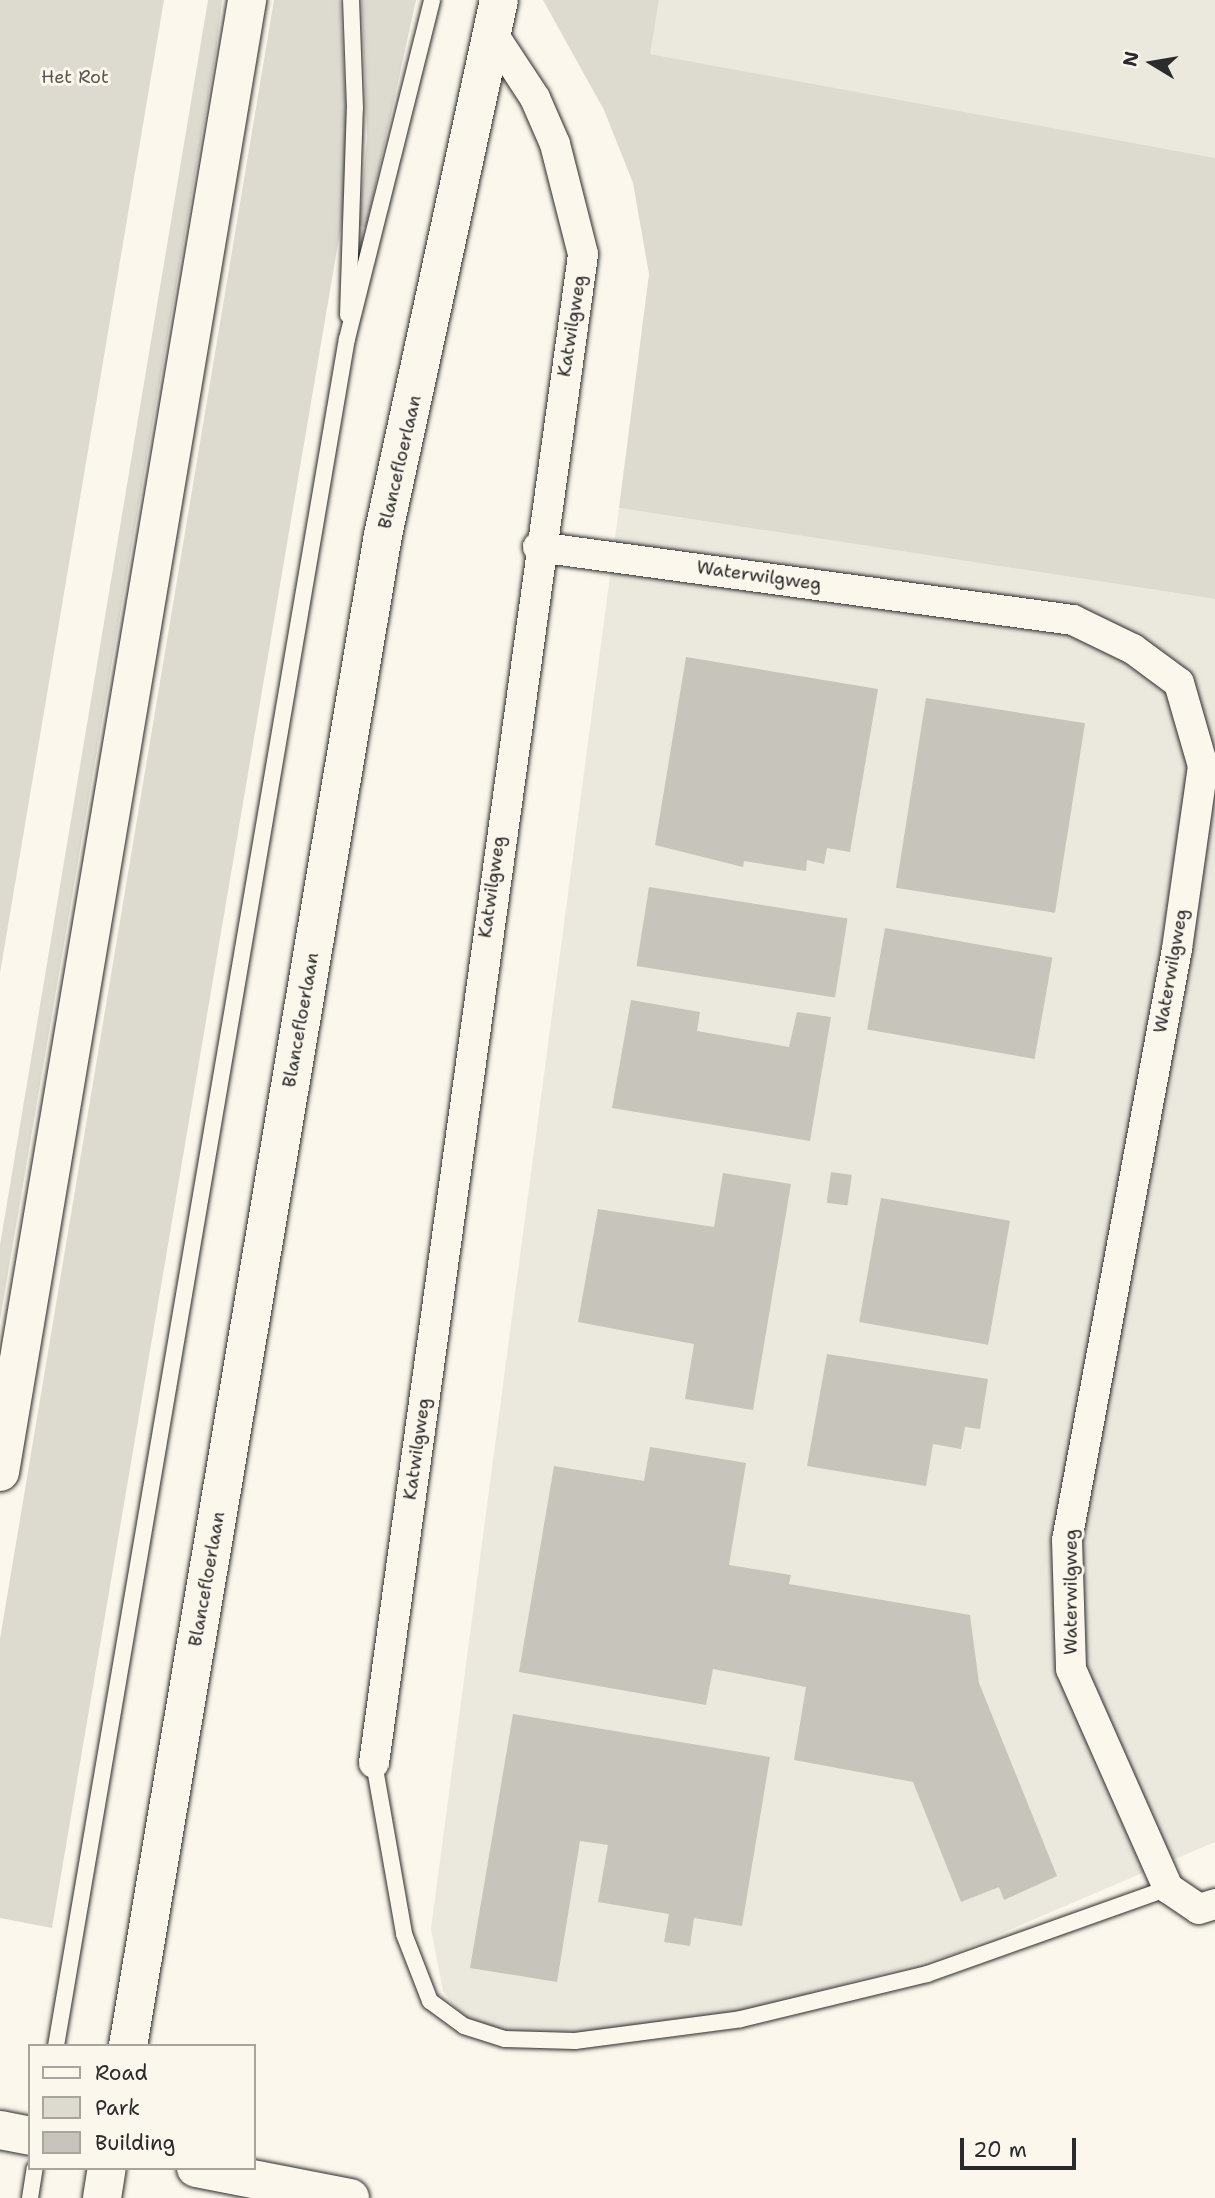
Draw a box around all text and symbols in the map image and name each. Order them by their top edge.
north arrow [1117,28,1187,98]
text: N [1117,49,1145,69]
park label: Het Rot [41,66,109,88]
street label: Katwilgweg [553,274,591,378]
street label: Blancefloerlaan [374,393,426,531]
street label: Waterwilgweg [695,557,823,595]
street label: Katwilgweg [474,835,510,939]
street label: Waterwilgweg [1149,907,1193,1035]
street label: Blancefloerlaan [279,951,323,1089]
street label: Katwilgweg [399,1397,435,1501]
street label: Blancefloerlaan [185,1510,229,1648]
street label: Waterwilgweg [1060,1529,1082,1655]
legend [28,2044,256,2170]
text: Road [95,2059,148,2087]
text: Park [95,2094,140,2122]
scale bar [963,2124,1078,2168]
text: Building [95,2129,175,2157]
text: 20 m [973,2136,1027,2164]

